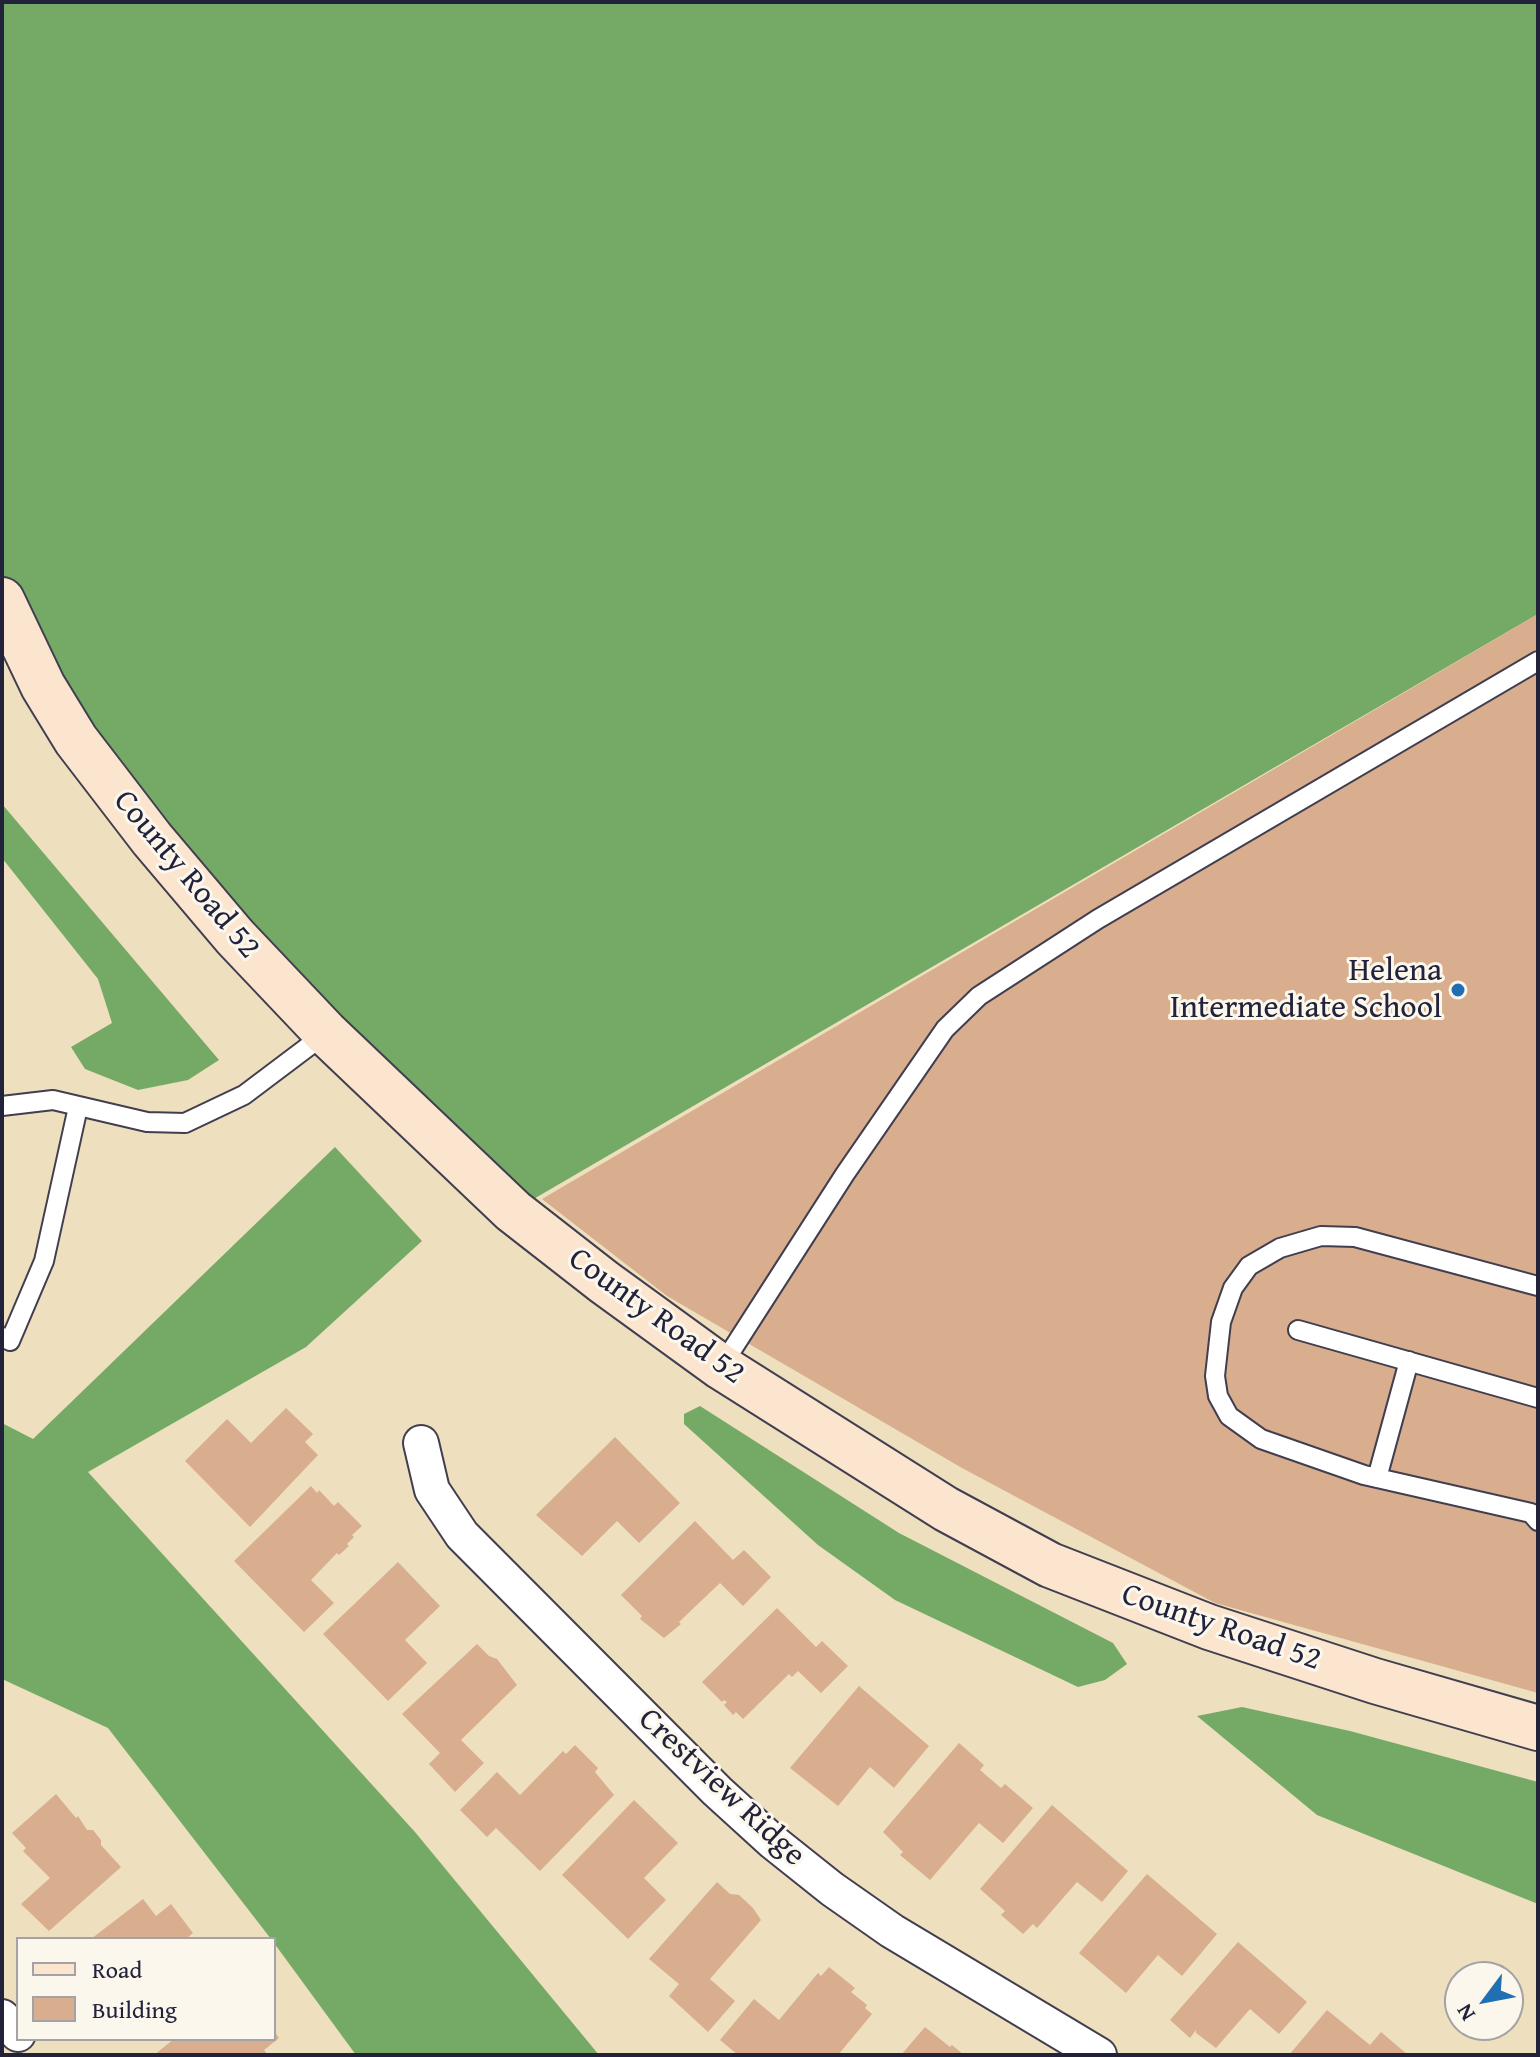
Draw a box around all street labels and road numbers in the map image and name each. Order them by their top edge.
street label: County Road 52 [104,783,268,967]
street label: County Road 52 [561,1240,751,1394]
street label: County Road 52 [1116,1576,1326,1680]
street label: Crestview Ridge [630,1701,812,1875]

